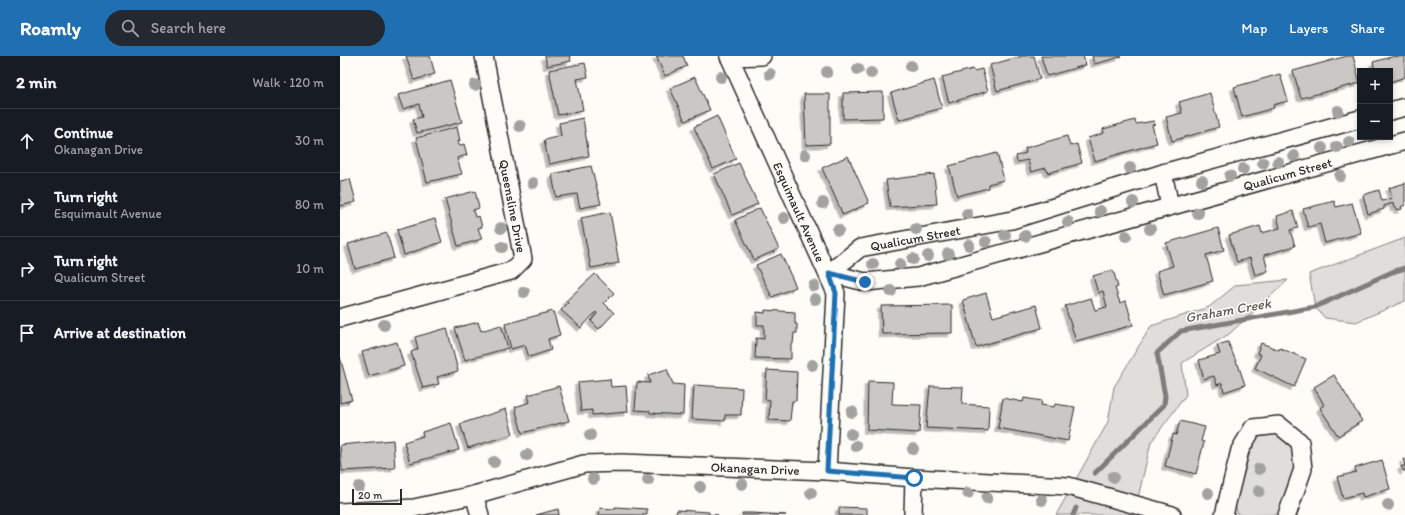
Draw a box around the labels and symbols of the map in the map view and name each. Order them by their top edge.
street label: Qualicum Street [1242,155,1334,194]
street label: Queensline Drive [496,158,529,254]
street label: Esquimault Avenue [770,160,828,264]
street label: Qualicum Street [869,223,962,254]
route end [856,273,874,291]
water label: Graham Creek [1184,294,1273,326]
street label: Okanagan Drive [710,459,800,478]
route start [905,469,923,487]
scale bar [352,487,402,506]

